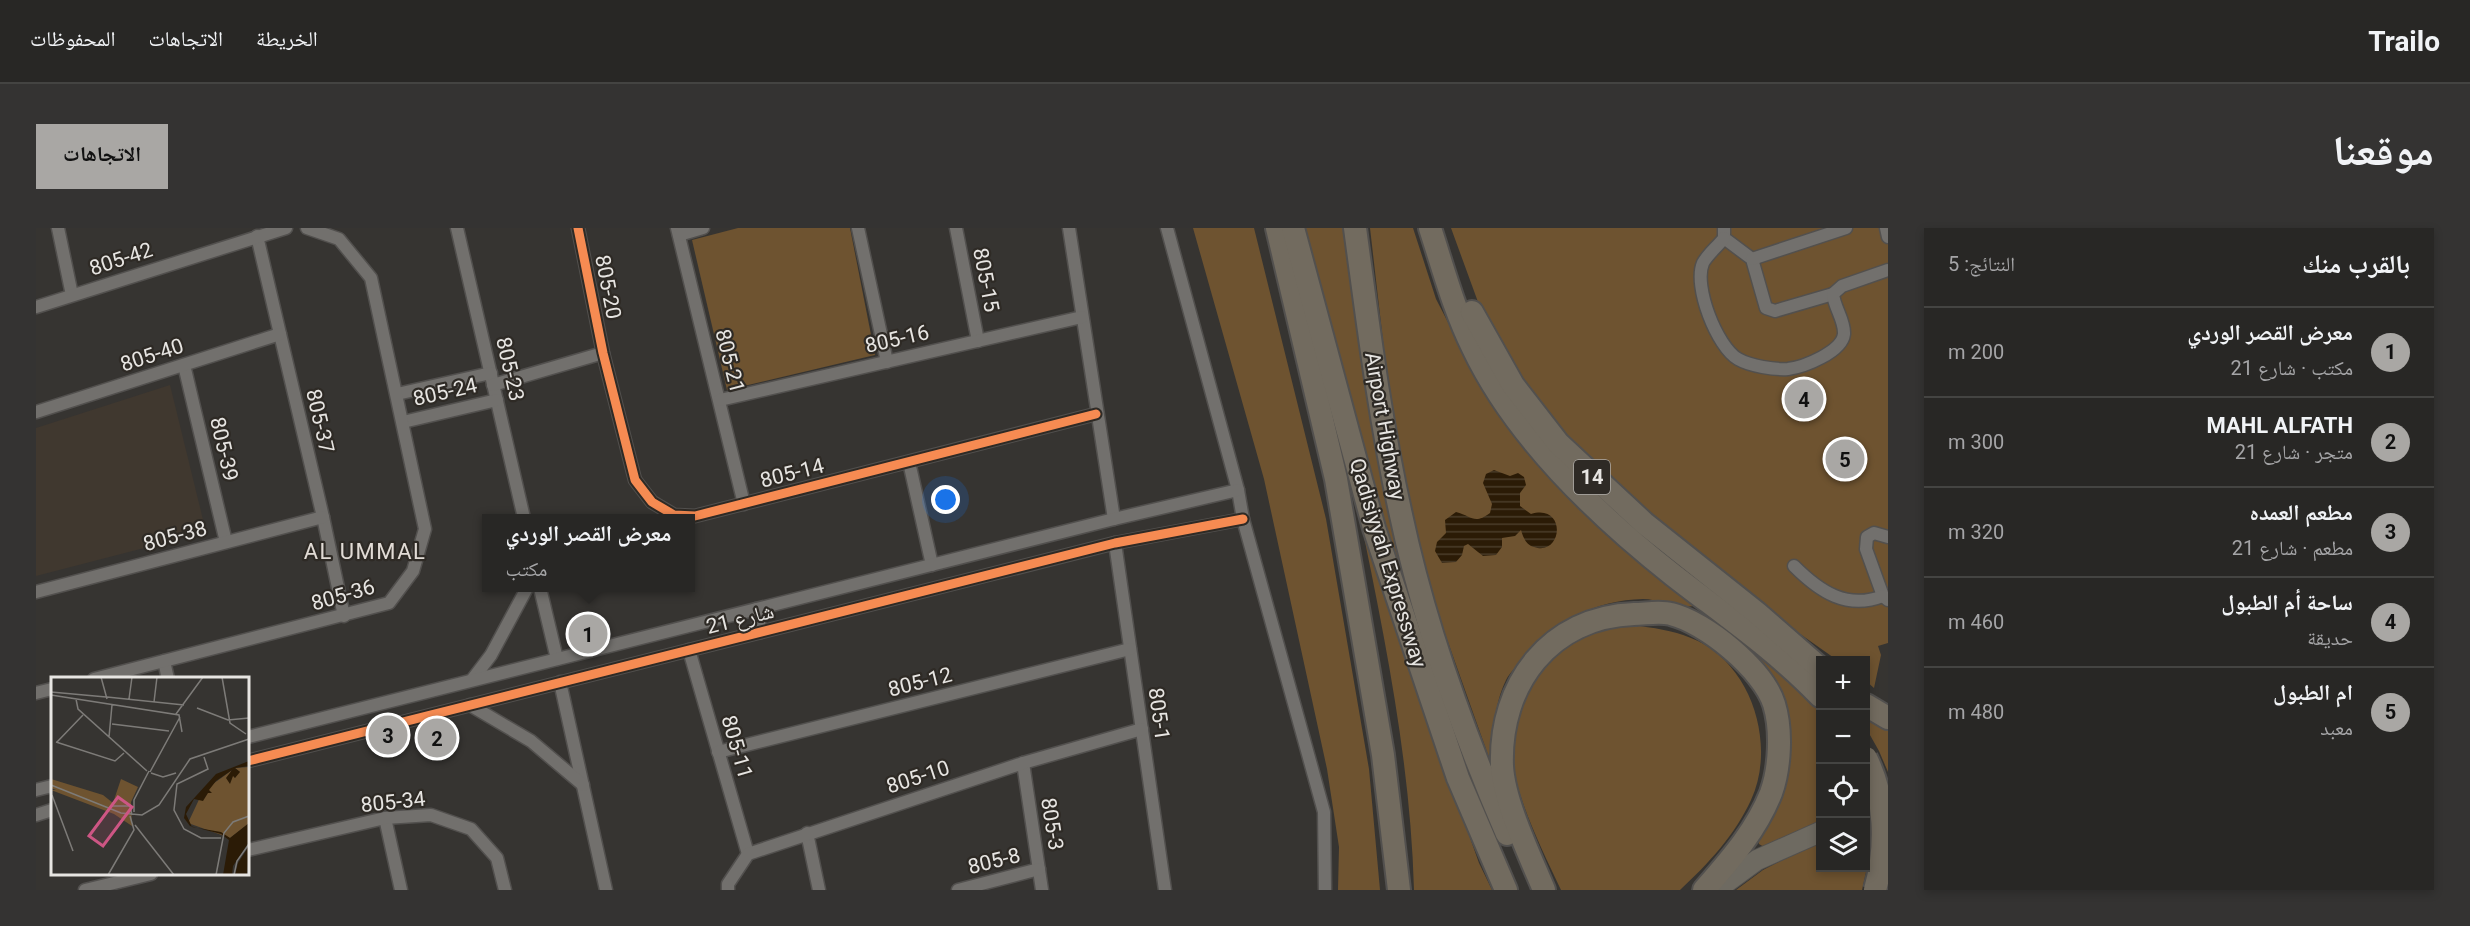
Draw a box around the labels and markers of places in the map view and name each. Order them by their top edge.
pin: 4 [1784,376,1824,422]
pin: 5 [1826,436,1864,482]
pin: 1 [568,612,608,656]
pin: 3 [368,712,408,758]
pin: 2 [418,716,456,760]

